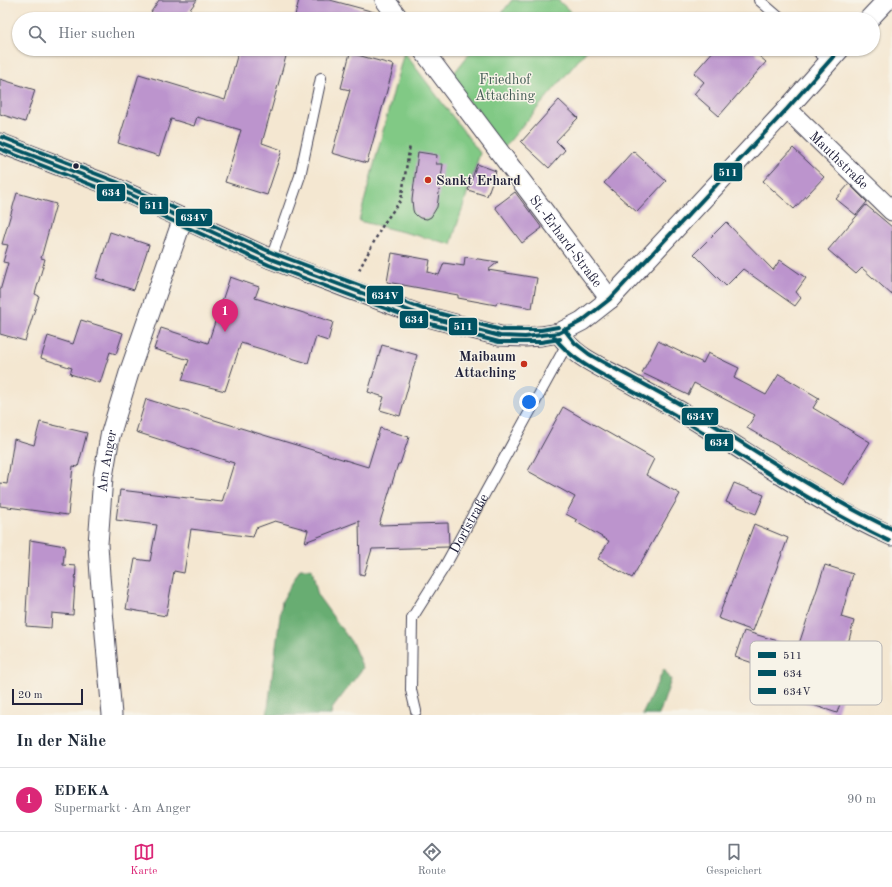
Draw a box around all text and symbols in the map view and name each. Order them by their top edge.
search box [12,12,880,56]
icon: search [26,23,48,45]
text: Hier suchen [58,27,135,42]
park label: Friedhof Attaching [475,73,535,103]
street label: Mauthstraße [806,129,871,192]
unlabelled marker [71,161,81,171]
line badge: 511 [713,162,743,182]
text: 511 [718,168,738,179]
place label: Sankt Erhard [436,174,521,188]
marker: Sankt Erhard [423,175,433,185]
line badge: 634 [96,183,126,202]
text: 634 [101,188,121,199]
street label: St.-Erhard-Straße [526,193,604,290]
line badge: 511 [139,196,169,215]
text: 511 [144,201,164,212]
line badge: 634V [175,208,213,227]
text: 634V [180,213,208,224]
line badge: 634V [366,285,404,305]
text: 634V [371,291,399,302]
pin: 1 [212,299,238,332]
line badge: 634 [399,310,429,329]
text: 634 [404,315,424,326]
line badge: 511 [448,317,478,336]
text: 511 [453,322,473,333]
place label: Maibaum Attaching [454,350,516,380]
marker: Maibaum Attaching [519,359,529,369]
your location [519,392,539,412]
line badge: 634V [681,407,719,426]
text: 634V [686,412,714,423]
street label: Am Anger [96,428,120,493]
line badge: 634 [704,433,734,452]
text: 634 [709,438,729,449]
street label: Dorfstraße [447,491,491,556]
legend [750,641,882,705]
text: 511 [783,651,802,662]
text: 634 [783,669,802,680]
scale bar [12,687,83,706]
text: 634V [783,687,811,698]
text: 20 m [18,690,43,701]
text: In der Nähe [16,733,106,750]
text: EDEKA [54,784,109,799]
text: 1 [25,793,33,806]
text: 90 m [847,793,876,806]
text: Supermarkt · Am Anger [54,802,191,815]
tab: Karte [130,841,157,879]
tab: Route [418,841,446,879]
tab: Gespeichert [706,841,762,879]

